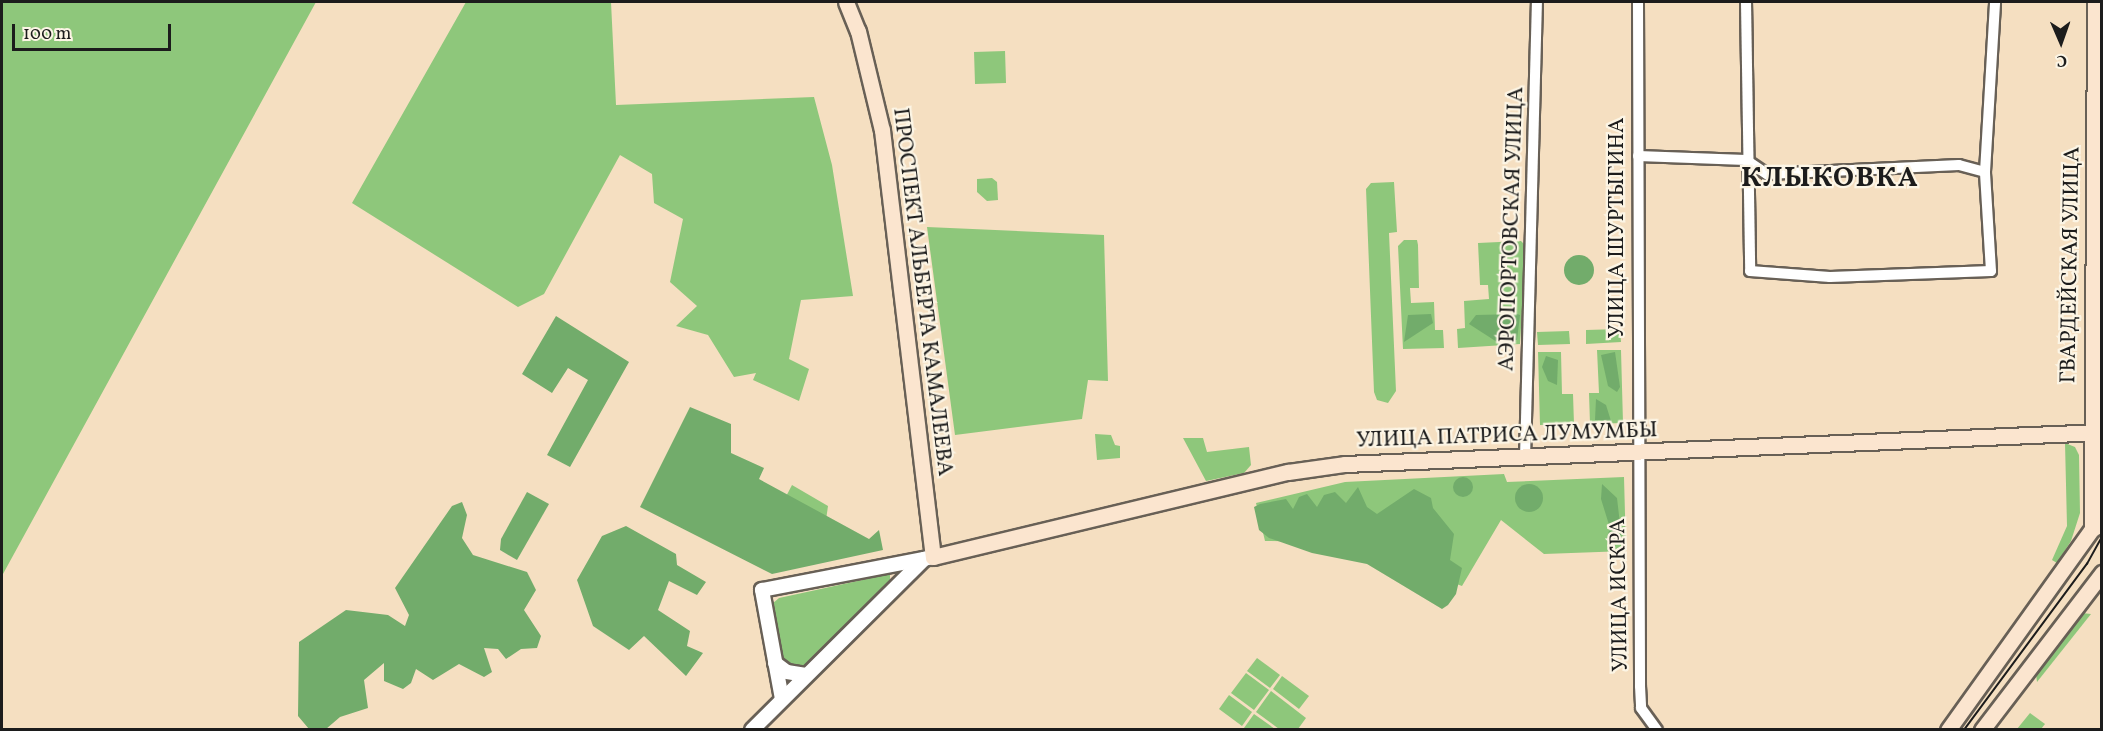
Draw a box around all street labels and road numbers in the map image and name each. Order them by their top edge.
street label: АЭРОПОРТОВСКАЯ УЛИЦА [1494,86,1530,372]
street label: ПРОСПЕКТ АЛЬБЕРТА КАМАЛЕЕВА [886,106,958,478]
street label: УЛИЦА ШУРТЫГИНА [1605,117,1631,339]
street label: ГВАРДЕЙСКАЯ УЛИЦА [2056,146,2086,384]
street label: УЛИЦА ПАТРИСА ЛУМУМБЫ [1356,418,1658,454]
street label: УЛИЦА ИСКРА [1605,518,1635,672]

